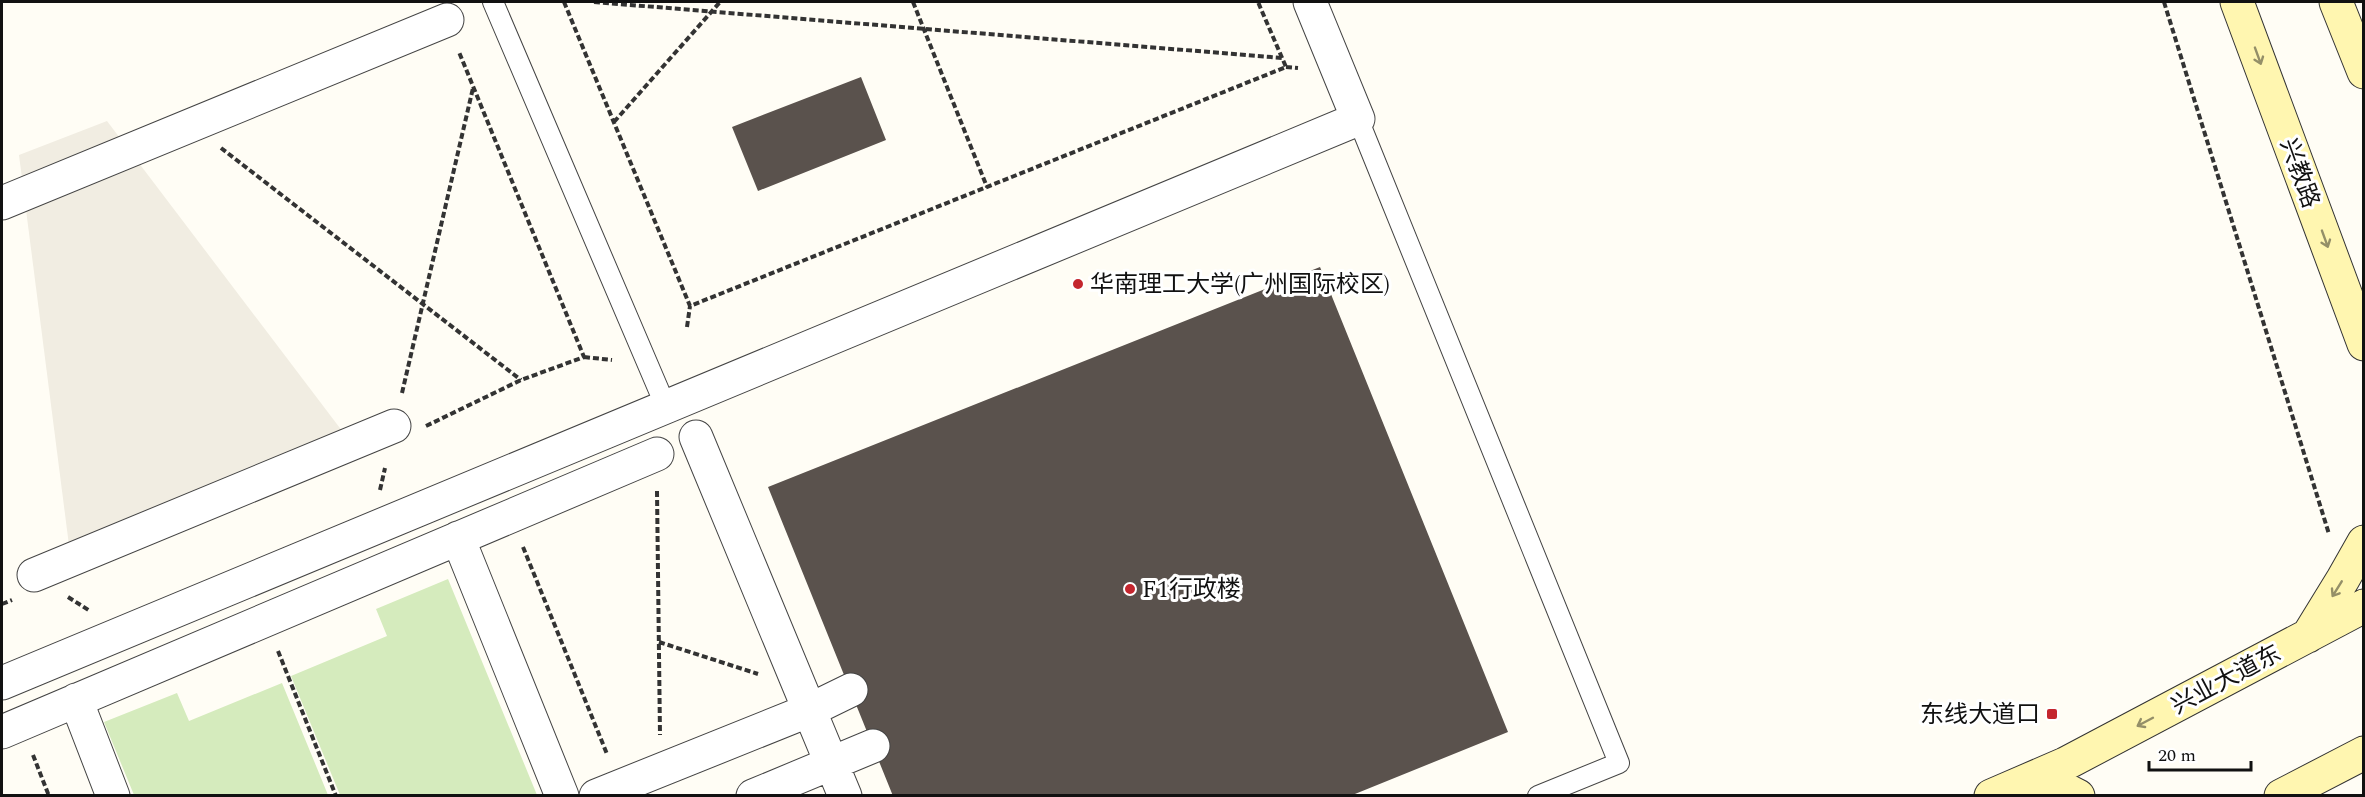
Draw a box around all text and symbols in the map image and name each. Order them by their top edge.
one-way arrow [2253,47,2264,65]
street label: 兴教路 [2270,133,2328,213]
one-way arrow [2320,230,2331,248]
place label: 华南理工大学(广州国际校区) [1090,267,1390,303]
marker: 华南理工大学(广州国际校区) [1071,277,1085,291]
place label: F1行政楼 [1142,572,1241,608]
one-way arrow [2330,581,2343,598]
marker: F1行政楼 [1123,582,1137,596]
street label: 兴业大道东 [2165,636,2288,724]
place label: 东线大道口 [1920,697,2040,733]
marker: 东线大道口 [2045,707,2059,721]
one-way arrow [2136,717,2154,728]
scale bar [2149,734,2251,772]
text: 20 m [2158,742,2196,769]

